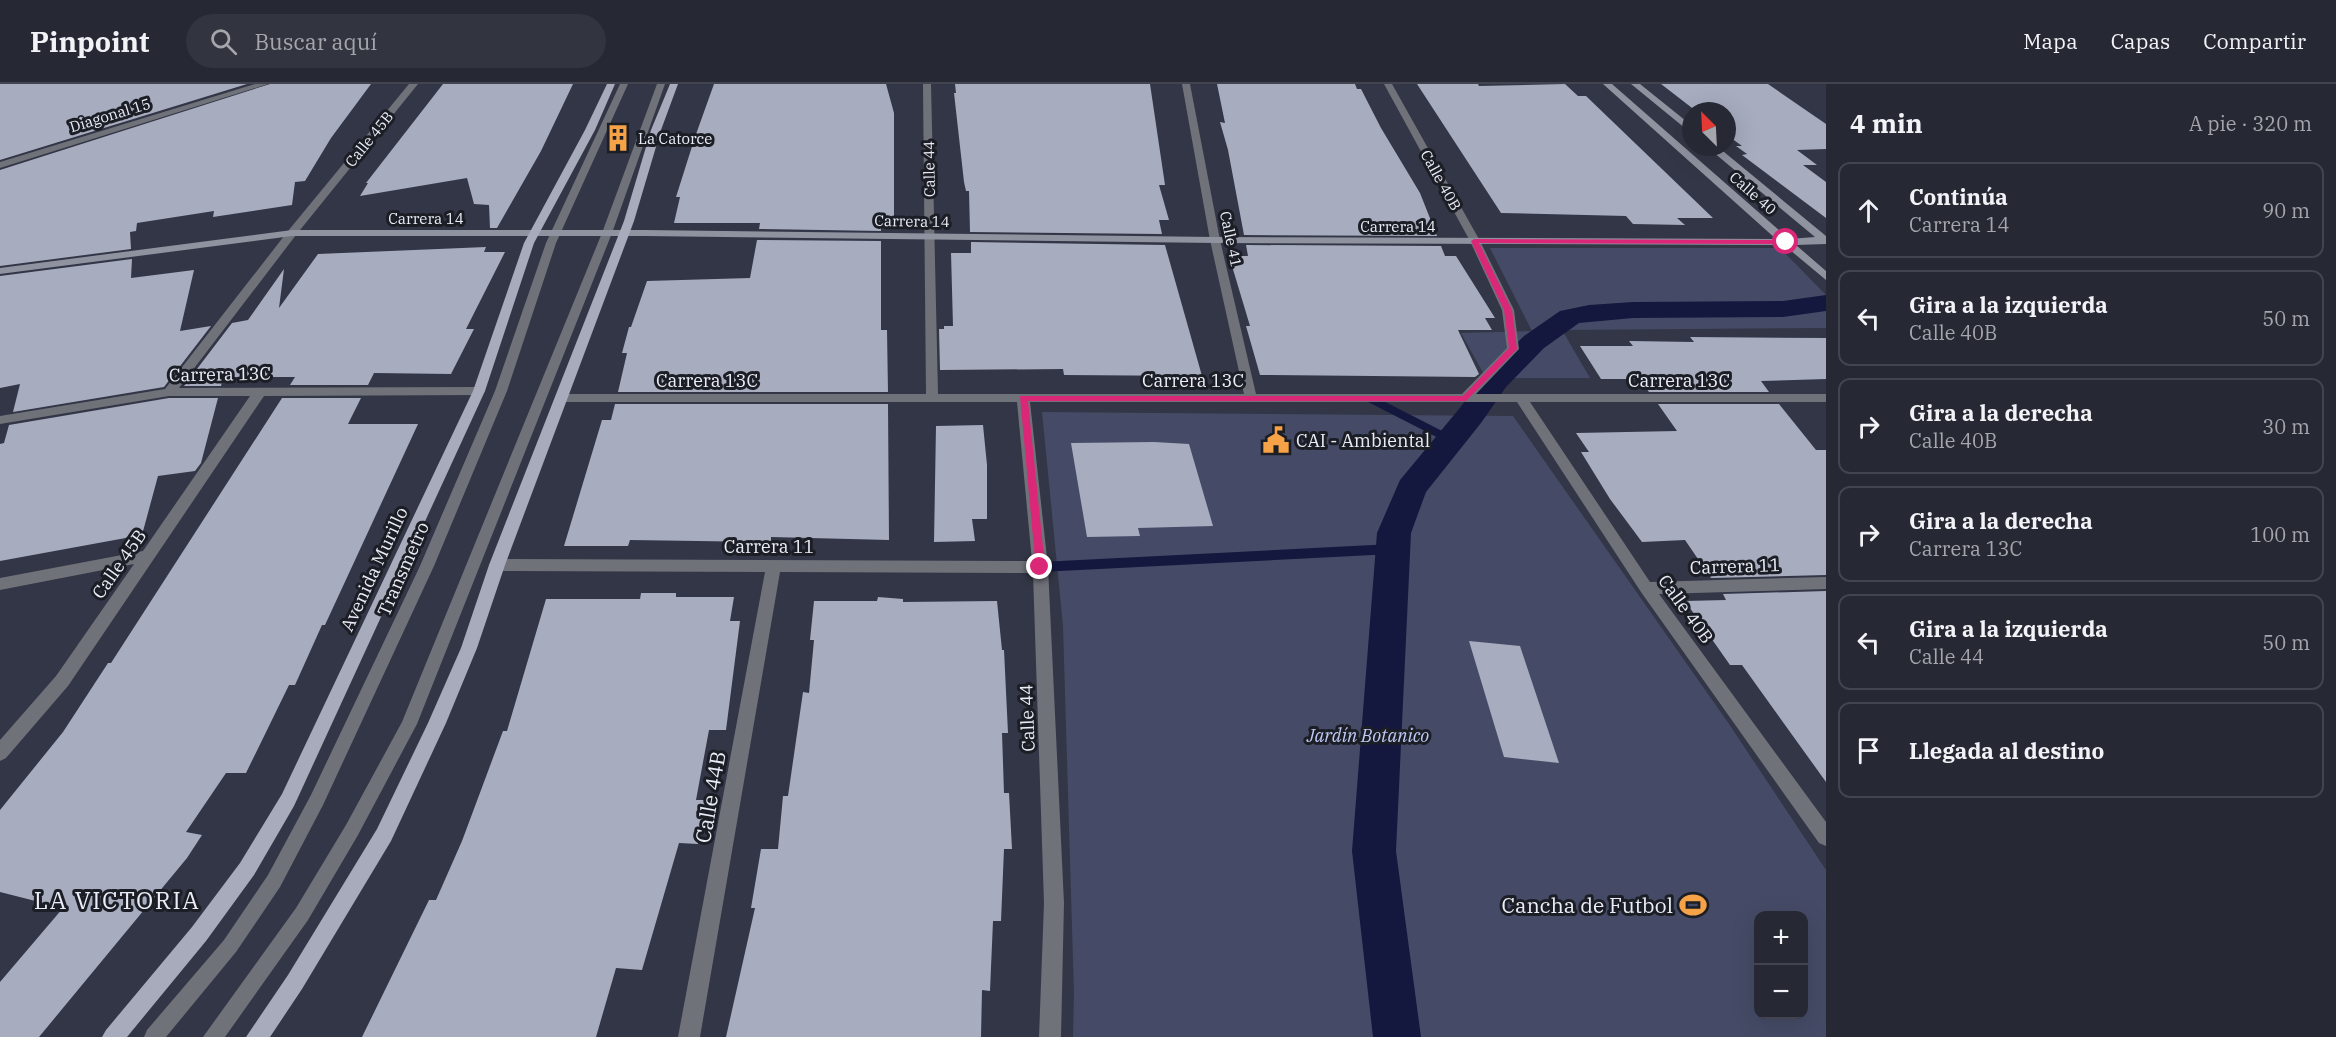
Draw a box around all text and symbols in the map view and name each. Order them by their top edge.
search box [186,14,606,68]
text: Pinpoint [30,23,150,60]
icon: search [207,25,240,58]
text: Buscar aquí [255,27,377,56]
text: Mapa [2023,27,2078,55]
text: Capas [2111,27,2170,55]
text: Compartir [2203,27,2306,55]
street label: Diagonal 15 [67,94,153,136]
north arrow [1682,102,1736,156]
text: 4 min [1850,106,1923,140]
street label: Calle 45B [341,107,397,171]
text: A pie · 320 m [2189,110,2312,137]
building icon: La Catorce [603,123,633,153]
place label: La Catorce [638,129,712,148]
street label: Calle 44 [919,141,939,197]
street label: Calle 40B [1417,146,1465,214]
street label: Calle 40 [1726,167,1780,219]
text: Continúa [1909,182,2008,211]
icon: ahead [1852,194,1885,227]
text: 90 m [2262,197,2310,224]
street label: Carrera 14 [388,209,464,228]
street label: Calle 41 [1216,209,1246,269]
street label: Carrera 14 [874,211,950,231]
text: Carrera 14 [1909,211,2010,238]
street label: Carrera 14 [1360,217,1436,236]
route start [1772,228,1798,254]
text: Gira a la izquierda [1909,290,2108,319]
icon: left [1852,302,1885,335]
text: 50 m [2262,305,2310,332]
text: Calle 40B [1909,319,1997,346]
street label: Carrera 13C [169,362,271,386]
street label: Carrera 13C [656,369,758,392]
street label: Carrera 13C [1142,369,1244,392]
street label: Carrera 13C [1628,369,1730,392]
text: Gira a la derecha [1909,398,2093,427]
icon: right [1852,410,1885,443]
text: 30 m [2262,413,2310,440]
public building icon: CAI - Ambiental [1261,425,1291,455]
text: Calle 40B [1909,427,1997,454]
place label: CAI - Ambiental [1296,429,1430,452]
street label: Avenida Murillo [335,503,413,635]
text: Gira a la derecha [1909,506,2093,535]
street label: Transmetro [372,518,434,620]
icon: right [1852,518,1885,551]
text: 100 m [2250,521,2310,548]
street label: Calle 45B [87,525,151,603]
street label: Carrera 11 [724,535,814,558]
text: Carrera 13C [1909,535,2023,562]
route end [1026,553,1052,579]
street label: Carrera 11 [1689,553,1781,579]
street label: Calle 40B [1653,570,1719,648]
text: Gira a la izquierda [1909,614,2108,643]
icon: left [1852,626,1885,659]
text: 50 m [2262,629,2310,656]
text: Calle 44 [1909,643,1984,670]
street label: Calle 44 [1014,684,1040,752]
park label: Jardín Botanico [1306,724,1429,747]
icon: arrive [1852,734,1885,767]
text: Llegada al destino [1909,736,2104,765]
street label: Calle 44B [688,749,732,845]
district label: LA VICTORIA [34,884,200,916]
sports icon: Cancha de Futbol [1678,890,1708,920]
place label: Cancha de Futbol [1502,891,1673,919]
map controls [1754,911,1808,1019]
button: + [1754,911,1808,965]
button: − [1754,965,1808,1019]

